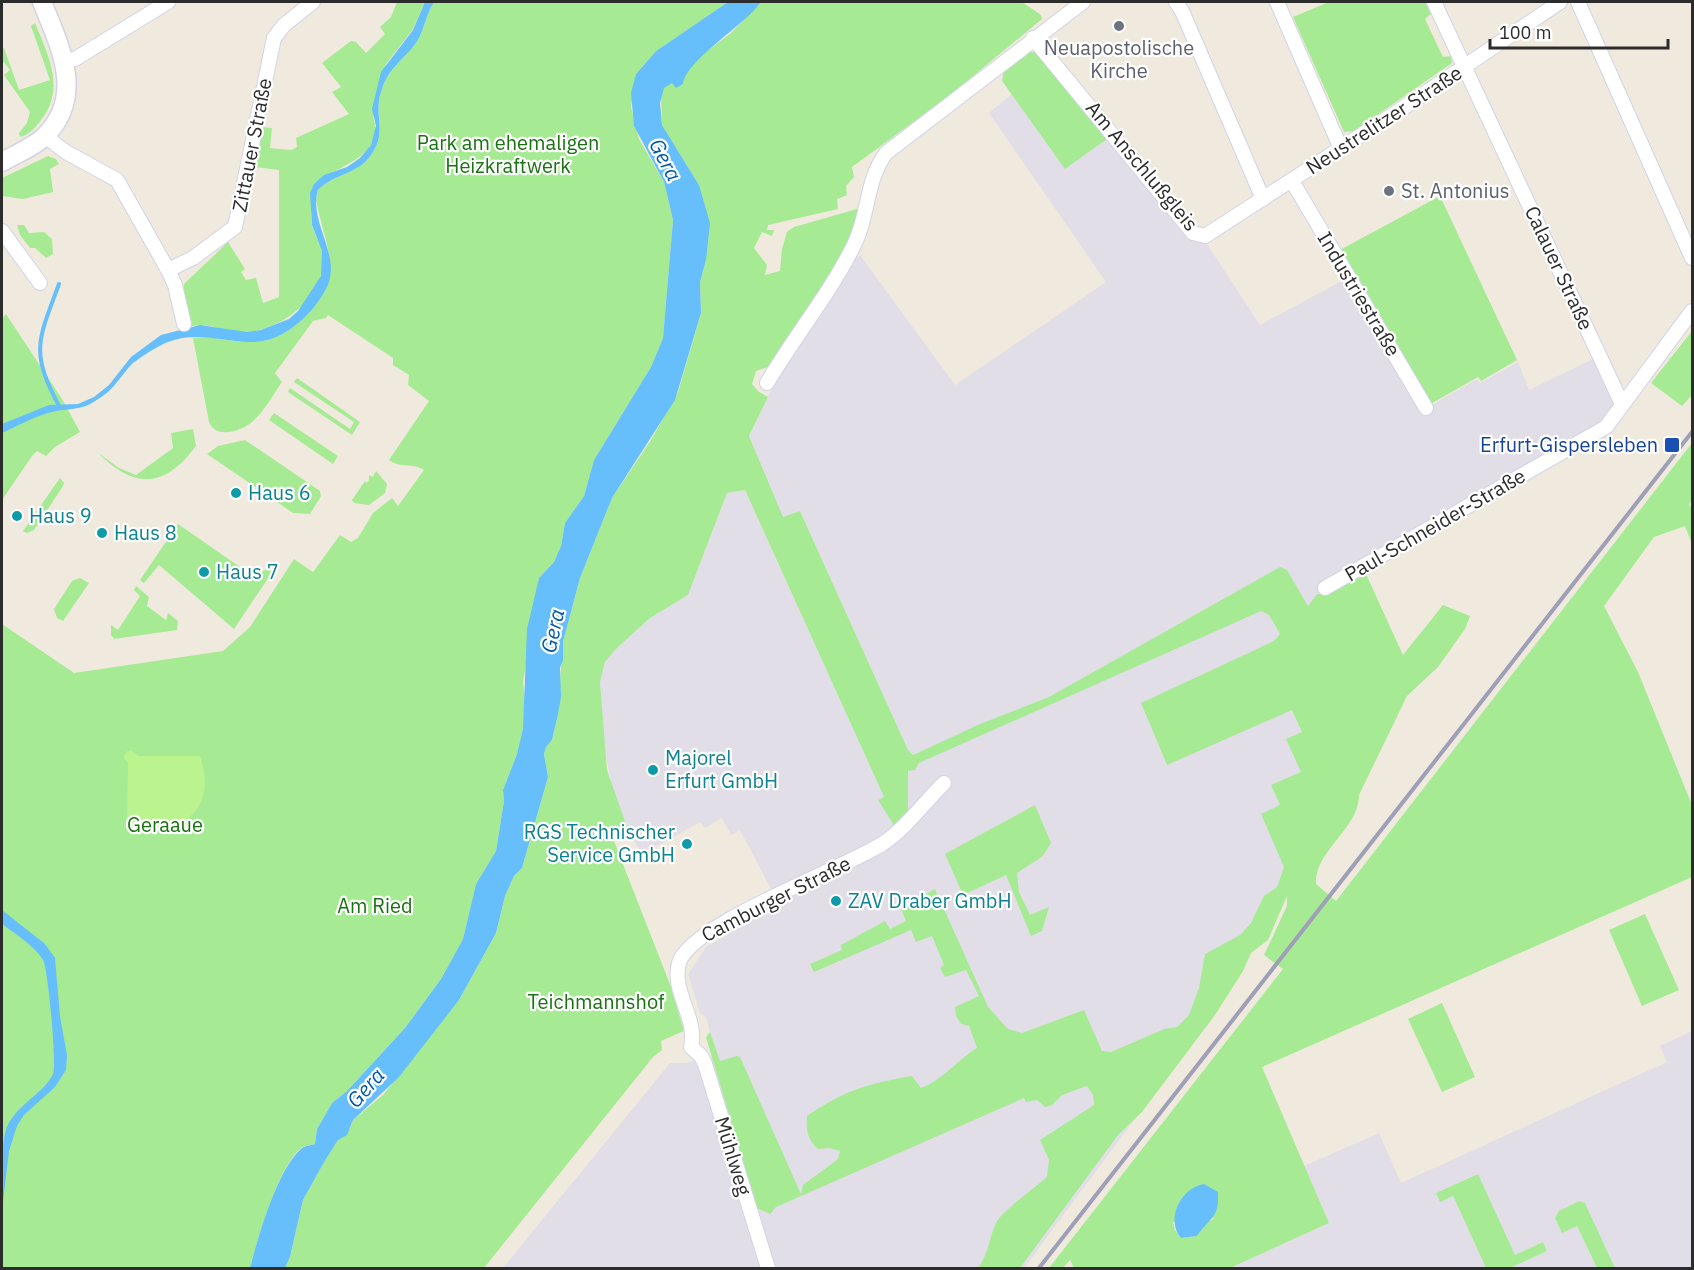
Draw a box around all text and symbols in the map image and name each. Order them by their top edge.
scale bar [1490,12,1668,50]
marker: Neuapostolische Kirche [1112,19,1126,33]
text: 100 m [1499,21,1551,44]
place label: Neuapostolische Kirche [1044,34,1194,84]
street label: Neustrelitzer Straße [1300,59,1467,180]
street label: Zittauer Straße [225,76,278,214]
street label: Am Anschlußgleis [1080,95,1205,236]
park label: Park am ehemaligen Heizkraftwerk [417,129,599,179]
water label: Gera [643,133,689,186]
place label: St. Antonius [1401,177,1510,204]
marker: St. Antonius [1382,184,1396,198]
street label: Calauer Straße [1519,201,1600,334]
street label: Industriestraße [1312,227,1407,361]
place label: Erfurt-Gispersleben [1480,431,1658,458]
marker: Erfurt-Gispersleben [1663,436,1681,454]
street label: Paul-Schneider-Straße [1339,462,1530,587]
place label: Haus 6 [248,479,311,506]
marker: Haus 6 [229,486,243,500]
place label: Haus 9 [29,502,92,529]
marker: Haus 9 [10,509,24,523]
place label: Haus 8 [114,519,177,546]
marker: Haus 8 [95,526,109,540]
place label: Haus 7 [216,558,279,585]
marker: Haus 7 [197,565,211,579]
water label: Gera [534,606,570,655]
place label: Majorel Erfurt GmbH [665,744,778,794]
marker: Majorel Erfurt GmbH [646,763,660,777]
park label: Geraaue [127,811,203,838]
place label: RGS Technischer Service GmbH [524,818,675,868]
marker: RGS Technischer Service GmbH [680,837,694,851]
street label: Camburger Straße [696,849,855,948]
place label: ZAV Draber GmbH [848,887,1012,914]
park label: Am Ried [337,892,413,919]
marker: ZAV Draber GmbH [829,894,843,908]
park label: Teichmannshof [527,988,665,1015]
water label: Gera [340,1062,390,1113]
street label: Mühlweg [709,1113,758,1199]

